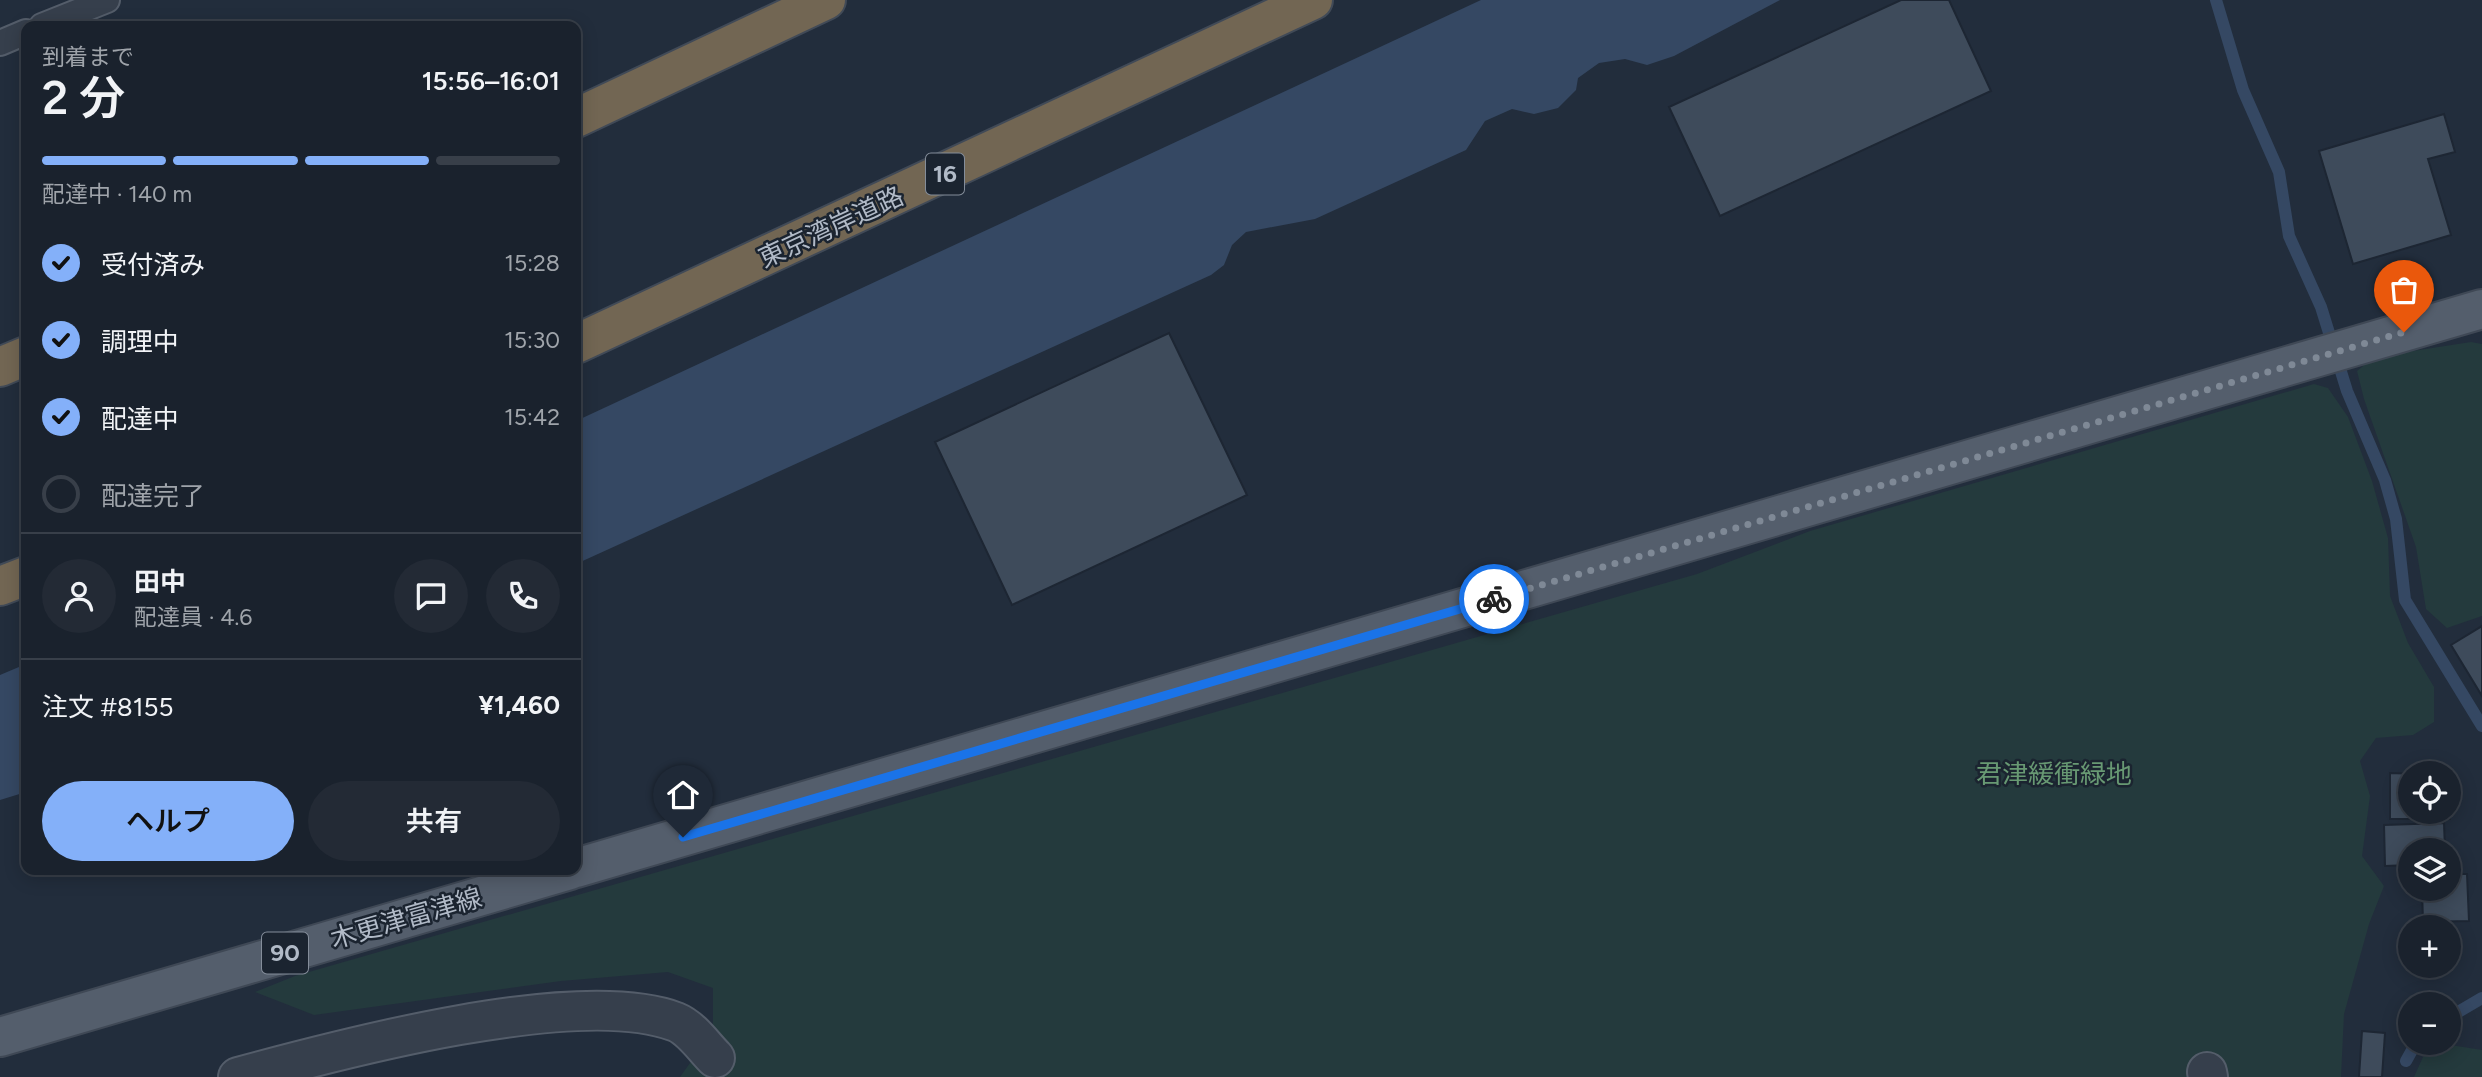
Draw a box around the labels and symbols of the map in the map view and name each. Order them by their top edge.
road number: 16 [926,154,964,194]
street label: 東京湾岸道路 [754,180,908,274]
pin [2374,260,2434,332]
courier [1459,564,1529,634]
park label: 君津緩衝緑地 [1976,758,2132,790]
pin [653,765,713,837]
street label: 木更津富津線 [327,881,485,955]
road number: 90 [262,932,308,973]

